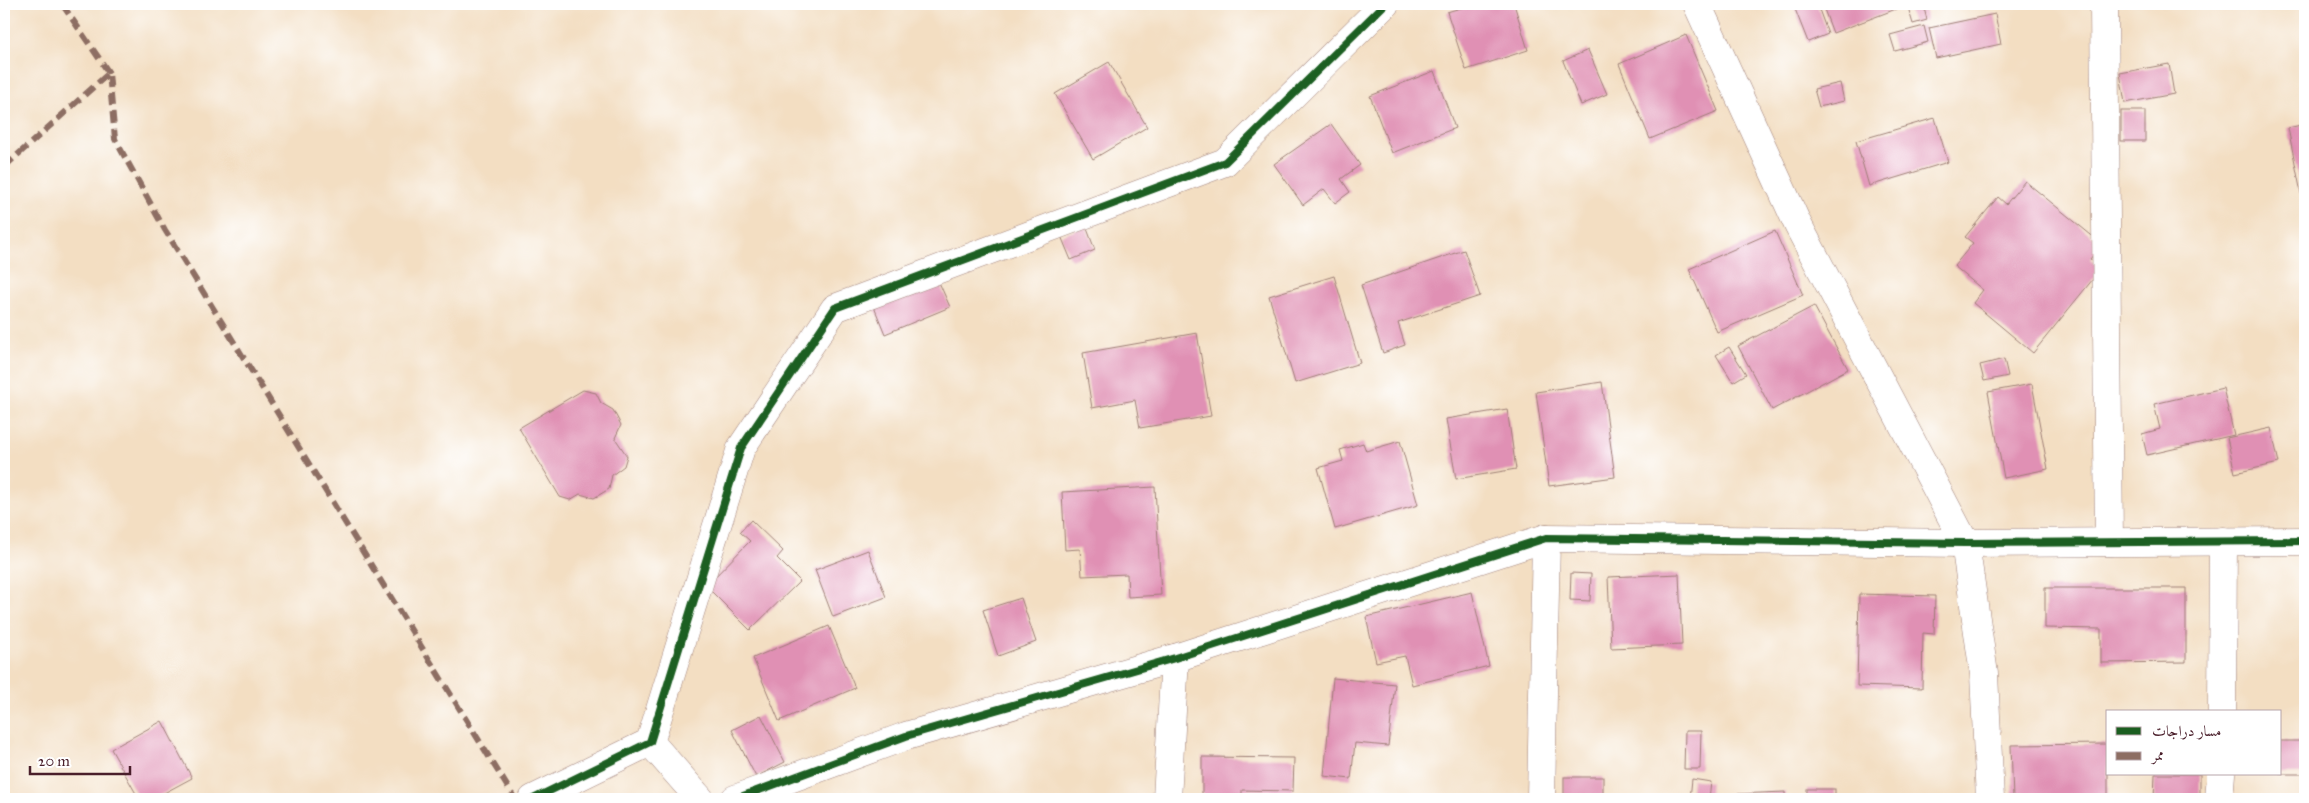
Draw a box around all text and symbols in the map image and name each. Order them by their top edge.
legend [2106,710,2282,776]
text: مسار دراجات [2152,722,2221,740]
scale bar [30,743,130,775]
text: ممر [2150,746,2164,765]
text: 20 m [38,752,70,770]

